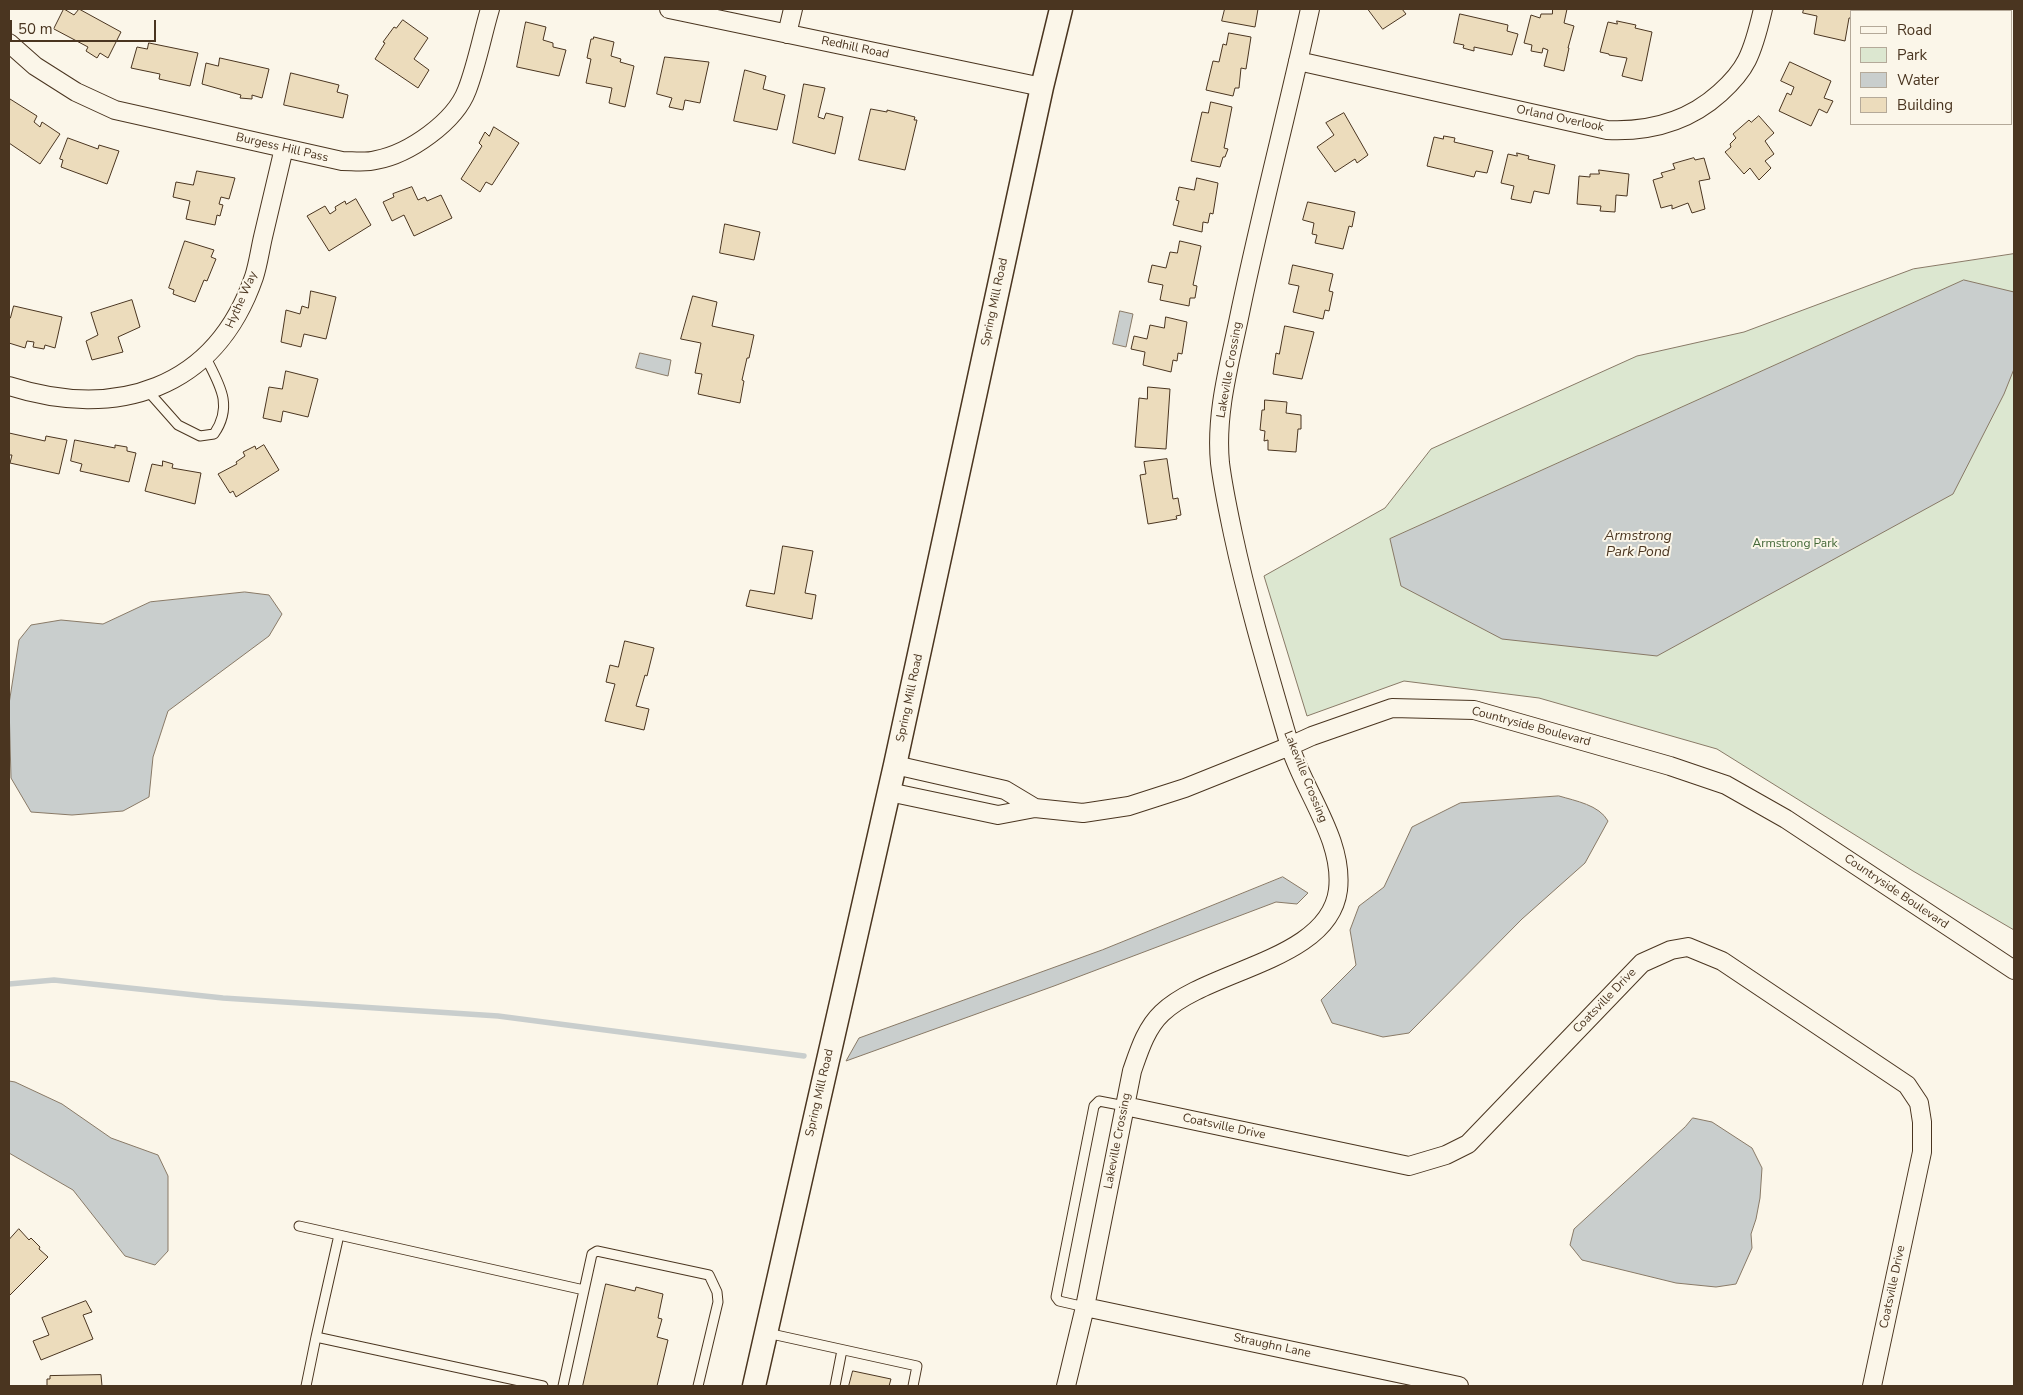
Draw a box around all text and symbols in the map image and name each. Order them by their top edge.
scale bar [12,10,159,42]
legend [1850,10,2013,125]
text: 50 m [18,19,53,39]
text: Road [1897,20,1932,40]
street label: Redhill Road [820,34,890,62]
text: Park [1897,45,1927,65]
text: Water [1897,70,1939,90]
text: Building [1897,95,1953,115]
street label: Orland Overlook [1515,103,1605,135]
street label: Burgess Hill Pass [234,130,330,166]
street label: Spring Mill Road [979,257,1011,347]
street label: Hythe Way [223,269,261,331]
street label: Lakeville Crossing [1214,321,1246,419]
water label: Armstrong Park Pond [1604,529,1672,562]
park label: Armstrong Park [1752,537,1838,551]
street label: Spring Mill Road [894,653,926,743]
street label: Countryside Boulevard [1470,704,1592,750]
street label: Lakeville Crossing [1280,729,1330,825]
street label: Countryside Boulevard [1841,852,1951,932]
street label: Coatsville Drive [1570,966,1640,1036]
street label: Spring Mill Road [803,1048,837,1138]
street label: Lakeville Crossing [1102,1092,1134,1190]
street label: Coatsville Drive [1181,1111,1267,1143]
street label: Coatsville Drive [1877,1244,1909,1330]
street label: Straughn Lane [1232,1331,1312,1361]

